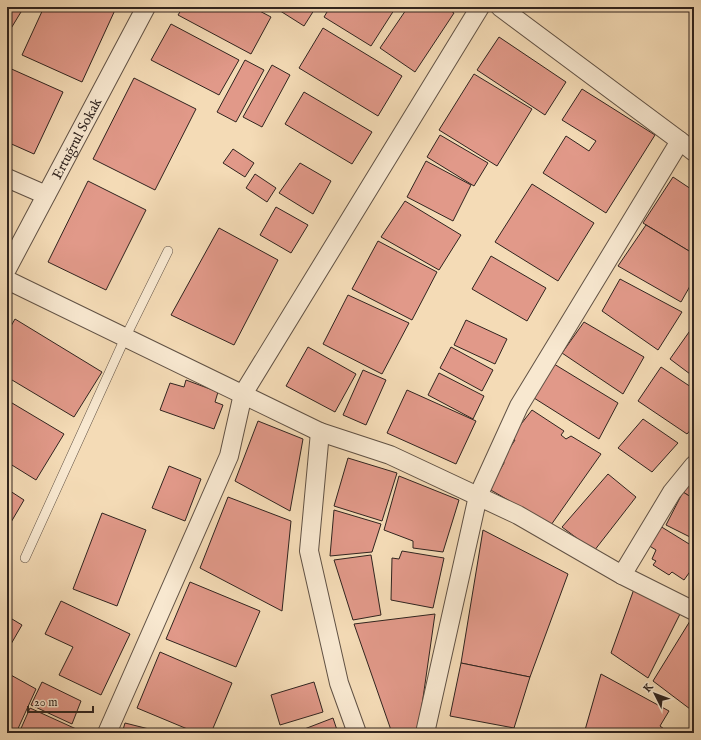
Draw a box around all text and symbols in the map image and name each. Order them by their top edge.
street label: Ertuğrul Sokak [48,94,106,183]
north arrow [635,674,675,714]
text: K [640,680,657,696]
scale bar [28,688,93,714]
text: 20 m [34,695,57,710]

